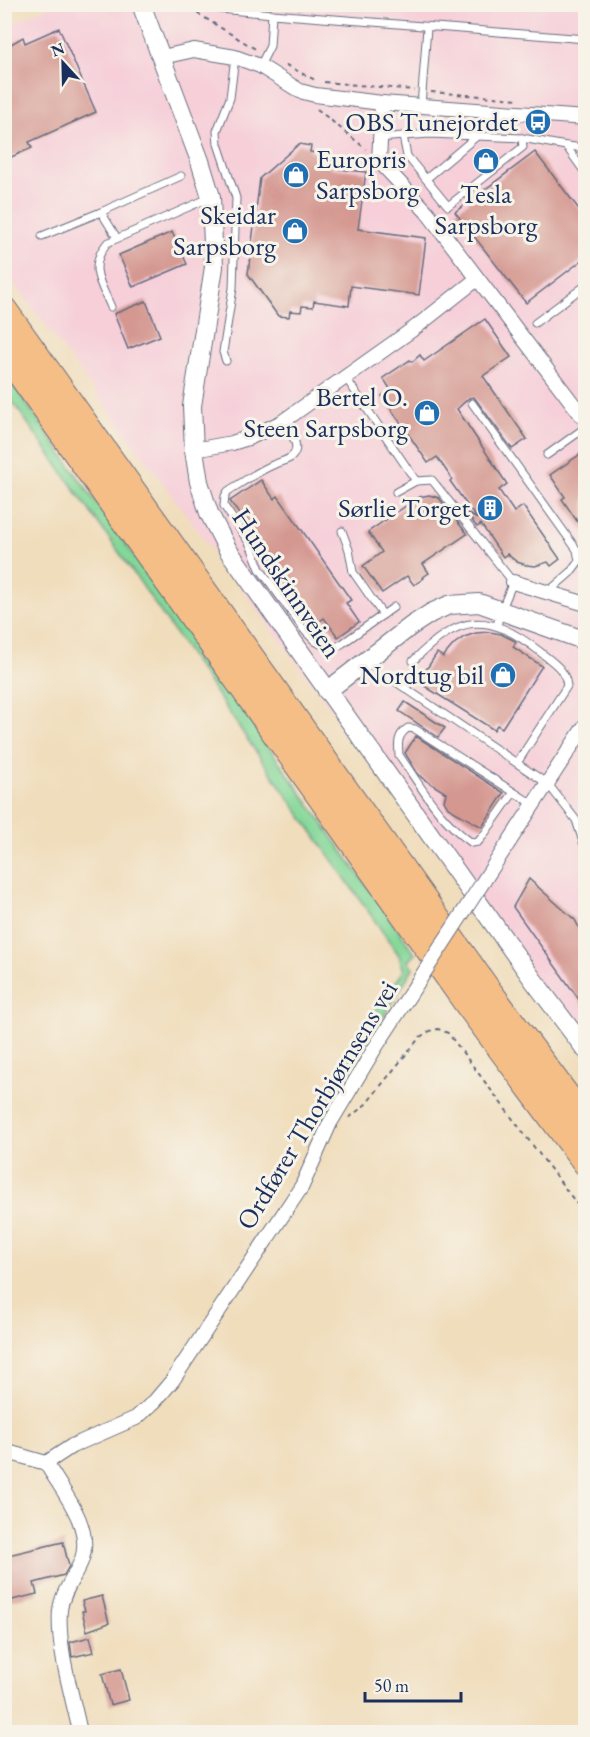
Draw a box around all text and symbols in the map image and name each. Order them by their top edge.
north arrow [33,33,93,93]
text: N [48,37,68,62]
place label: OBS Tunejordet [345,104,519,139]
bus stop icon: OBS Tunejordet [523,107,553,137]
place label: Europris Sarpsborg [316,141,419,207]
shop icon: Tesla Sarpsborg [471,146,501,176]
shop icon: Europris Sarpsborg [281,160,311,190]
place label: Tesla Sarpsborg [434,176,538,242]
place label: Skeidar Sarpsborg [173,197,276,263]
shop icon: Skeidar Sarpsborg [280,216,310,246]
place label: Bertel O. Steen Sarpsborg [243,379,408,445]
shop icon: Bertel O. Steen Sarpsborg [412,398,442,428]
place label: Sørlie Torget [338,490,471,525]
building icon: Sørlie Torget [475,493,505,523]
street label: Hundskinnveien [225,501,350,664]
place label: Nordtug bil [360,657,484,692]
shop icon: Nordtug bil [488,660,518,690]
street label: Ordfører Thorbjørnsens vei [228,973,405,1236]
scale bar [365,1665,461,1703]
text: 50 m [374,1674,409,1697]

